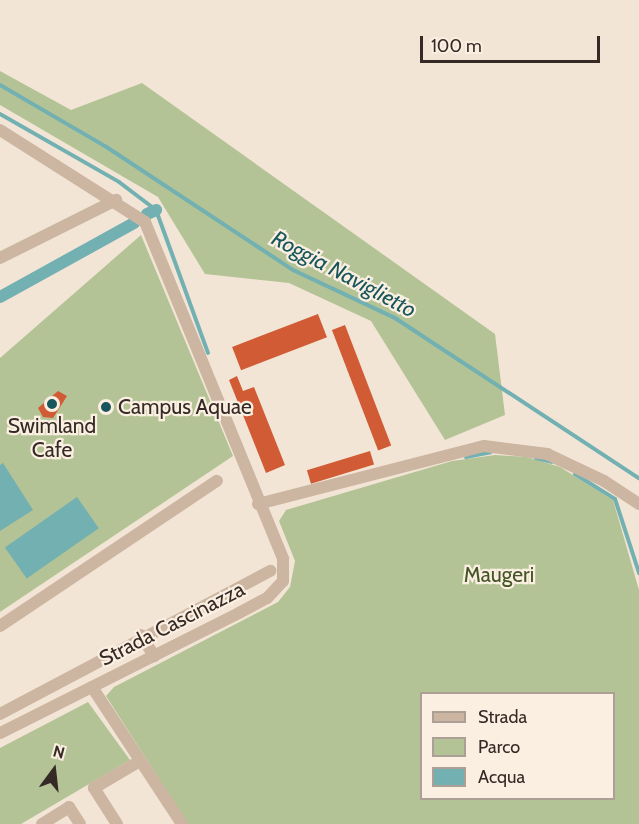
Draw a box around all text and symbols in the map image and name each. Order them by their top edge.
scale bar [423,24,603,62]
text: 100 m [431,35,482,57]
water label: Roggia Naviglietto [267,225,421,323]
place label: Campus Aquae [118,394,252,420]
marker: Swimland Cafe [45,397,59,411]
marker: Campus Aquae [99,400,113,414]
place label: Swimland Cafe [8,413,96,463]
park label: Maugeri [464,562,534,588]
street label: Strada Cascinazza [95,577,249,671]
legend [420,692,615,800]
text: Strada [478,706,527,728]
text: Parco [478,736,520,758]
north arrow [24,740,84,800]
text: N [51,741,67,763]
text: Acqua [478,766,525,788]

